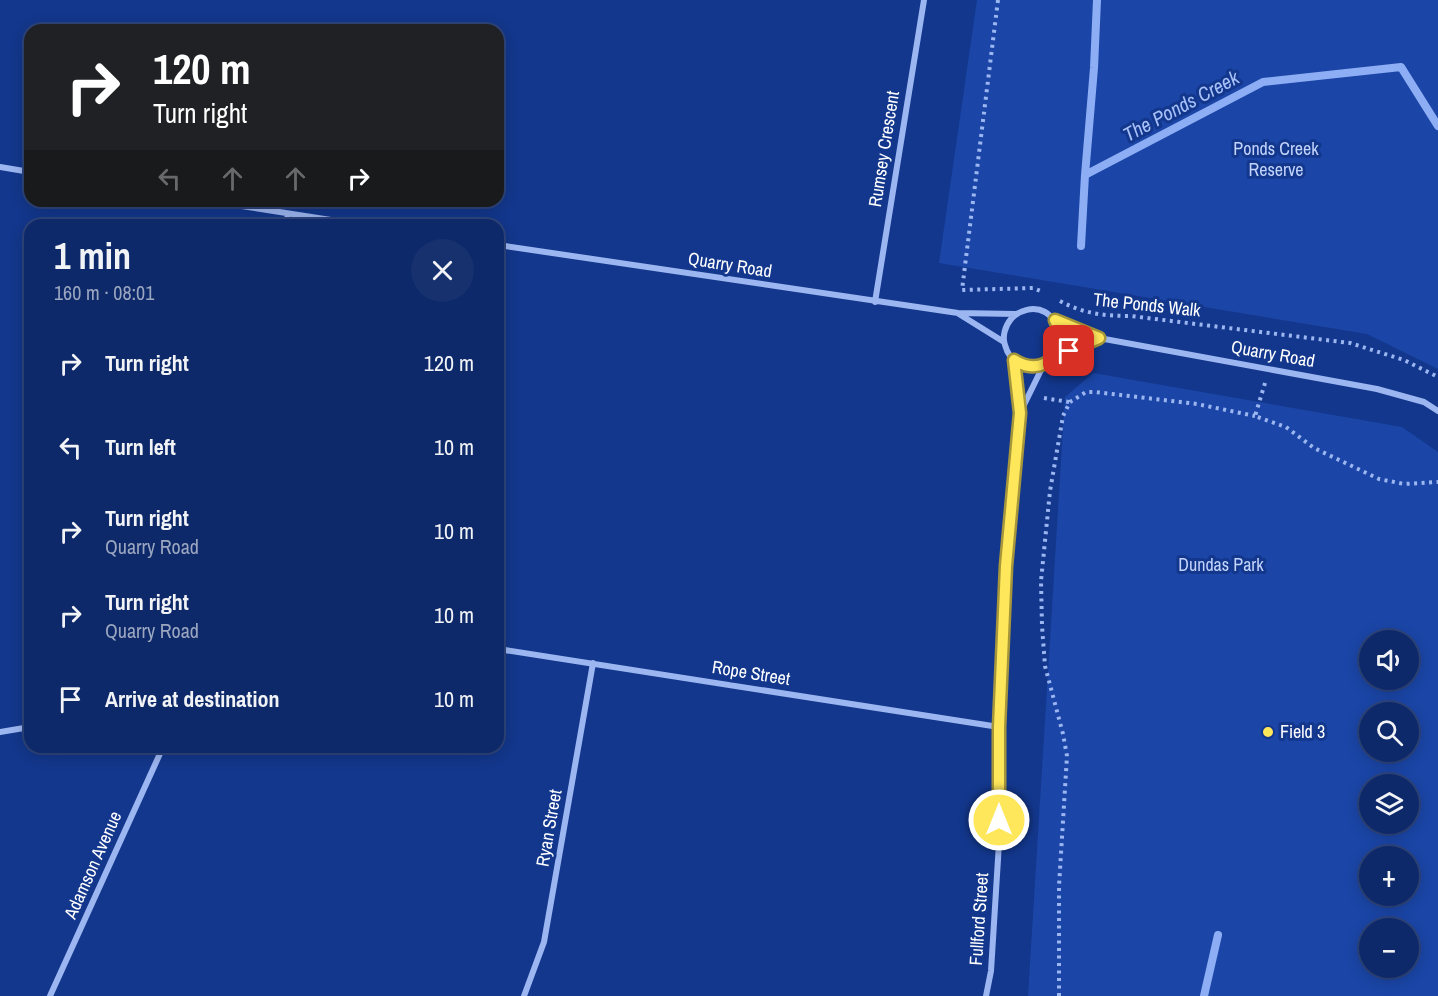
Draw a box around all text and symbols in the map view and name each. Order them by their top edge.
text: 120 m [153,41,251,97]
icon: right [54,48,132,126]
water label: The Ponds Creek [1118,63,1244,147]
street label: Rumsey Crescent [862,89,905,209]
text: Turn right [153,95,247,131]
park label: Ponds Creek Reserve [1233,136,1319,182]
icon: left [153,162,186,195]
icon: ahead [216,162,249,195]
icon: ahead [279,162,312,195]
icon: right [342,162,375,195]
text: 1 min [54,232,131,280]
button: close [411,239,474,302]
street label: Quarry Road [686,246,774,283]
text: 160 m · 08:01 [54,279,154,306]
street label: The Ponds Walk [1092,286,1203,323]
pin [1043,325,1094,376]
icon: arrive [1052,334,1085,367]
street label: Quarry Road [1229,334,1317,373]
icon: right [54,347,87,380]
text: Turn right [105,348,189,378]
text: 120 m [424,348,474,378]
icon: left [54,431,87,464]
text: Turn left [105,432,176,462]
text: 10 m [434,432,474,462]
text: Turn right [105,503,189,533]
icon: right [54,515,87,548]
text: 10 m [434,516,474,546]
text: Quarry Road [105,533,199,560]
park label: Dundas Park [1178,552,1264,577]
text: Turn right [105,587,189,617]
icon: right [54,599,87,632]
text: 10 m [434,600,474,630]
text: Quarry Road [105,617,199,644]
map controls [1359,630,1419,978]
button: sound [1359,630,1419,690]
street label: Rope Street [710,654,792,691]
icon: arrive [54,683,87,716]
text: Arrive at destination [105,684,279,714]
text: 10 m [434,684,474,714]
button: search [1359,702,1419,762]
place label: Field 3 [1280,719,1325,744]
marker: Field 3 [1261,725,1275,739]
button: layers [1359,774,1419,834]
street label: Ryan Street [529,787,568,868]
position arrow [967,788,1031,852]
street label: Adamson Avenue [57,807,127,924]
button: + [1359,846,1419,906]
street label: Fullford Street [963,872,994,966]
button: − [1359,918,1419,978]

